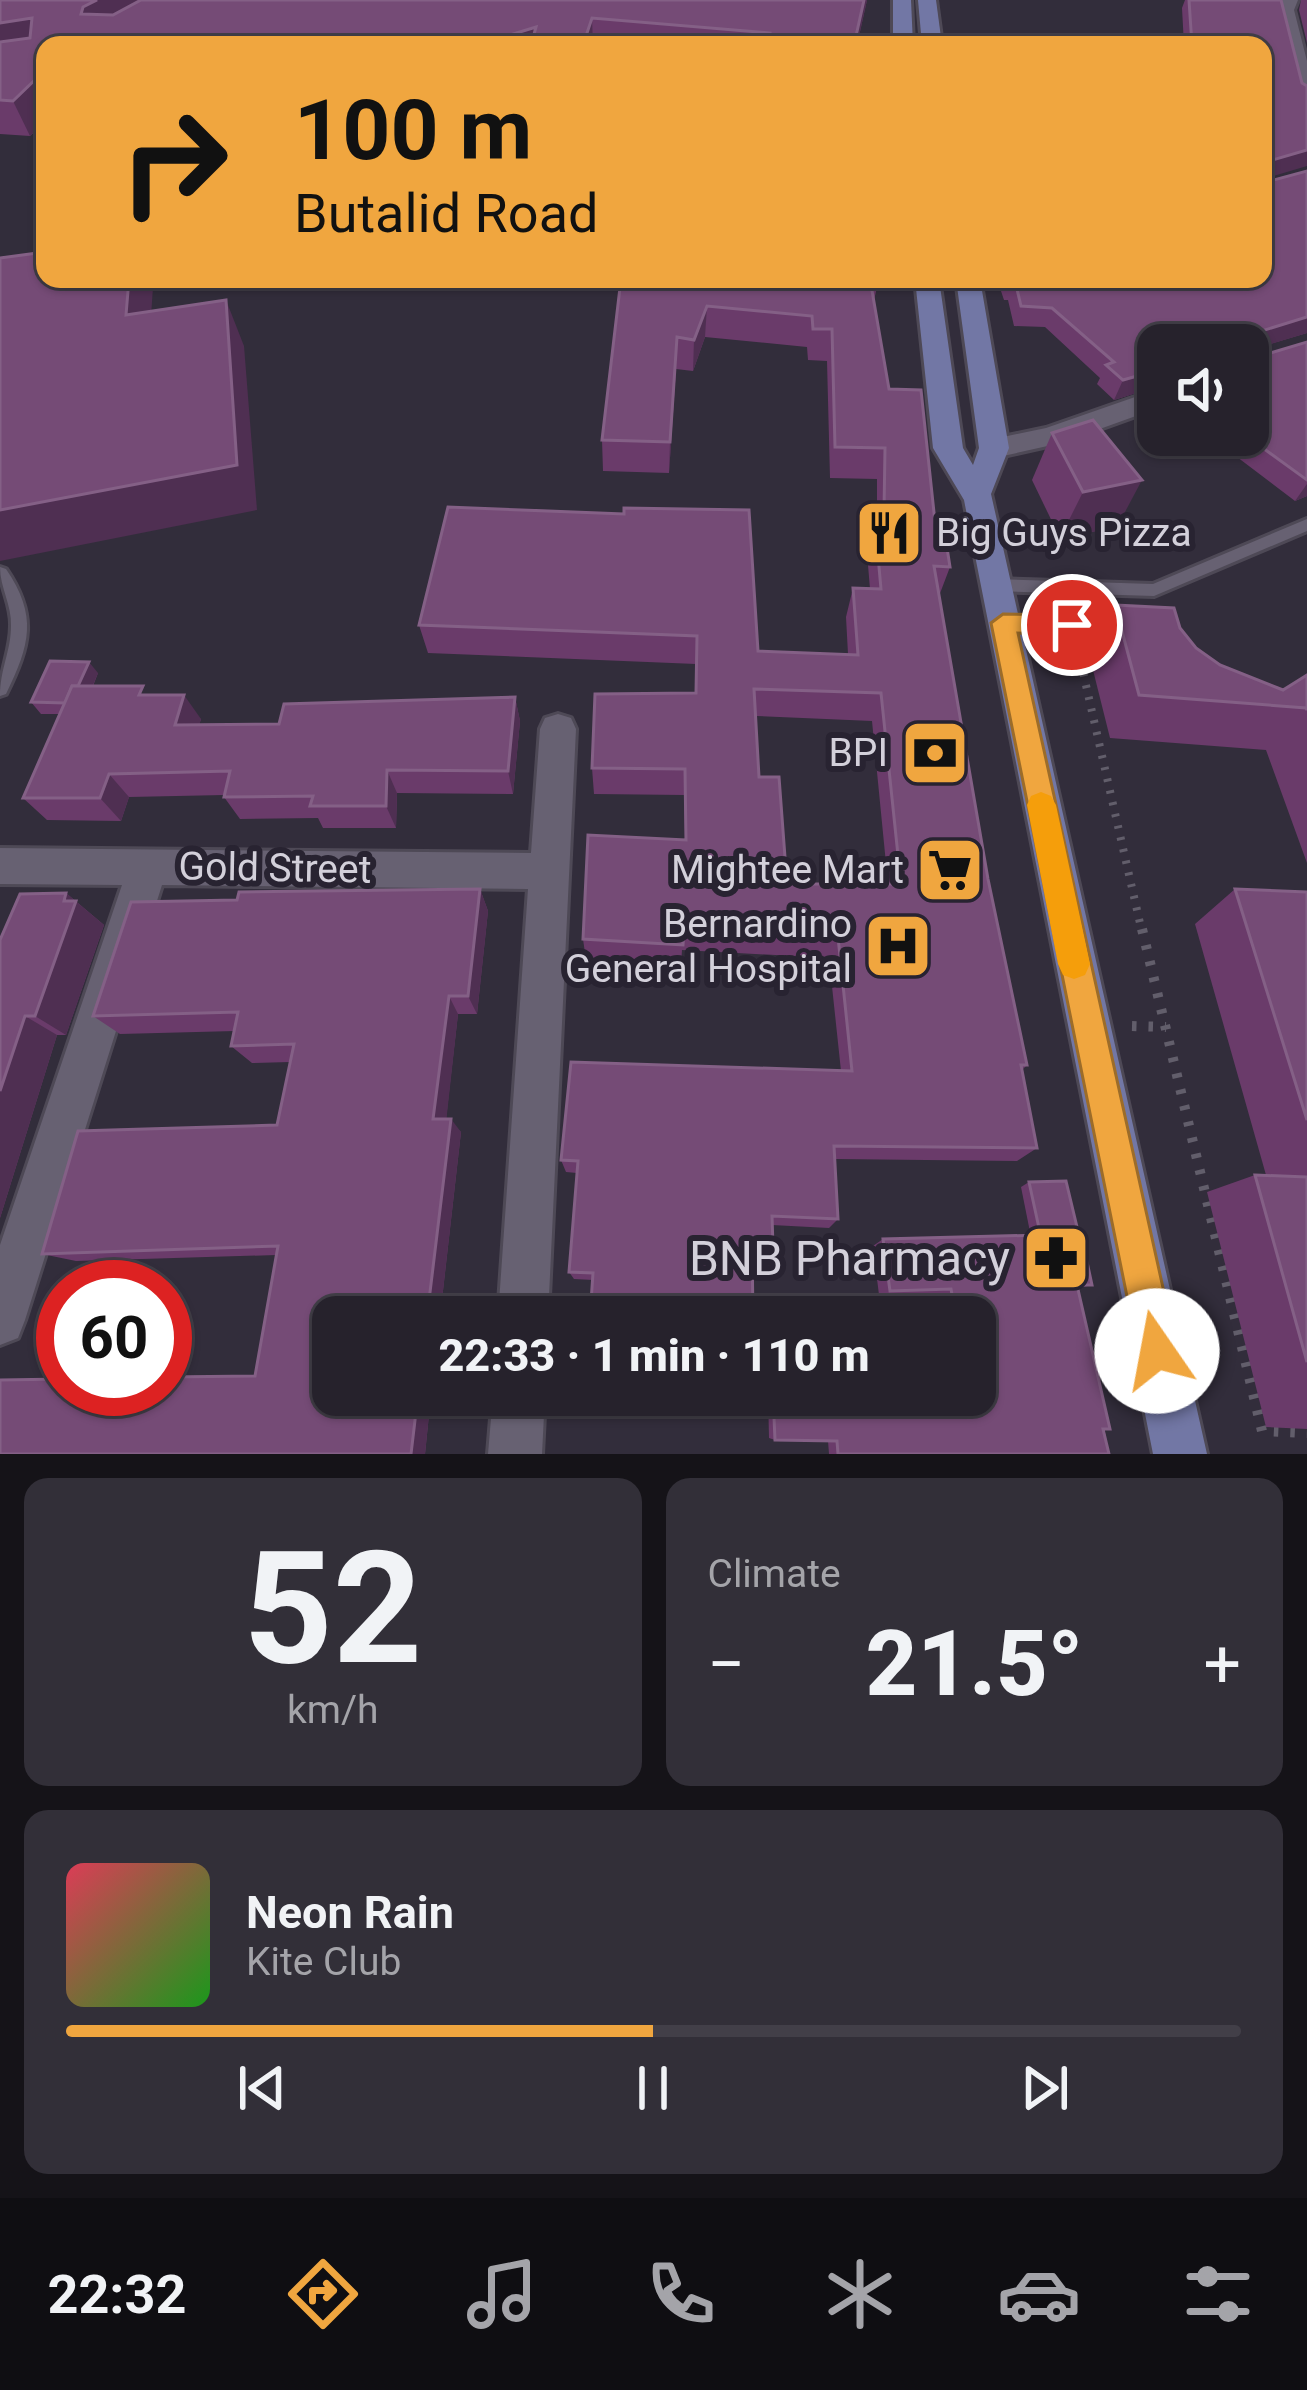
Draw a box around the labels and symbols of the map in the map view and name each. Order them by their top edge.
restaurant icon: Big Guys Pizza [854,498,924,568]
place label: Big Guys Pizza [936,510,1192,556]
pin [1021,574,1123,676]
bank icon: BPI [900,718,970,788]
place label: BPI [828,730,888,776]
supermarket icon: Mightee Mart [915,835,985,905]
street label: Gold Street [178,843,372,893]
place label: Mightee Mart [671,847,904,893]
place label: Bernardino General Hospital [565,901,852,992]
hospital icon: Bernardino General Hospital [863,911,933,981]
pharmacy icon: BNB Pharmacy [1021,1223,1091,1293]
place label: BNB Pharmacy [689,1230,1010,1287]
speed limit sign: 60 [36,1260,192,1416]
position arrow [1094,1288,1220,1414]

